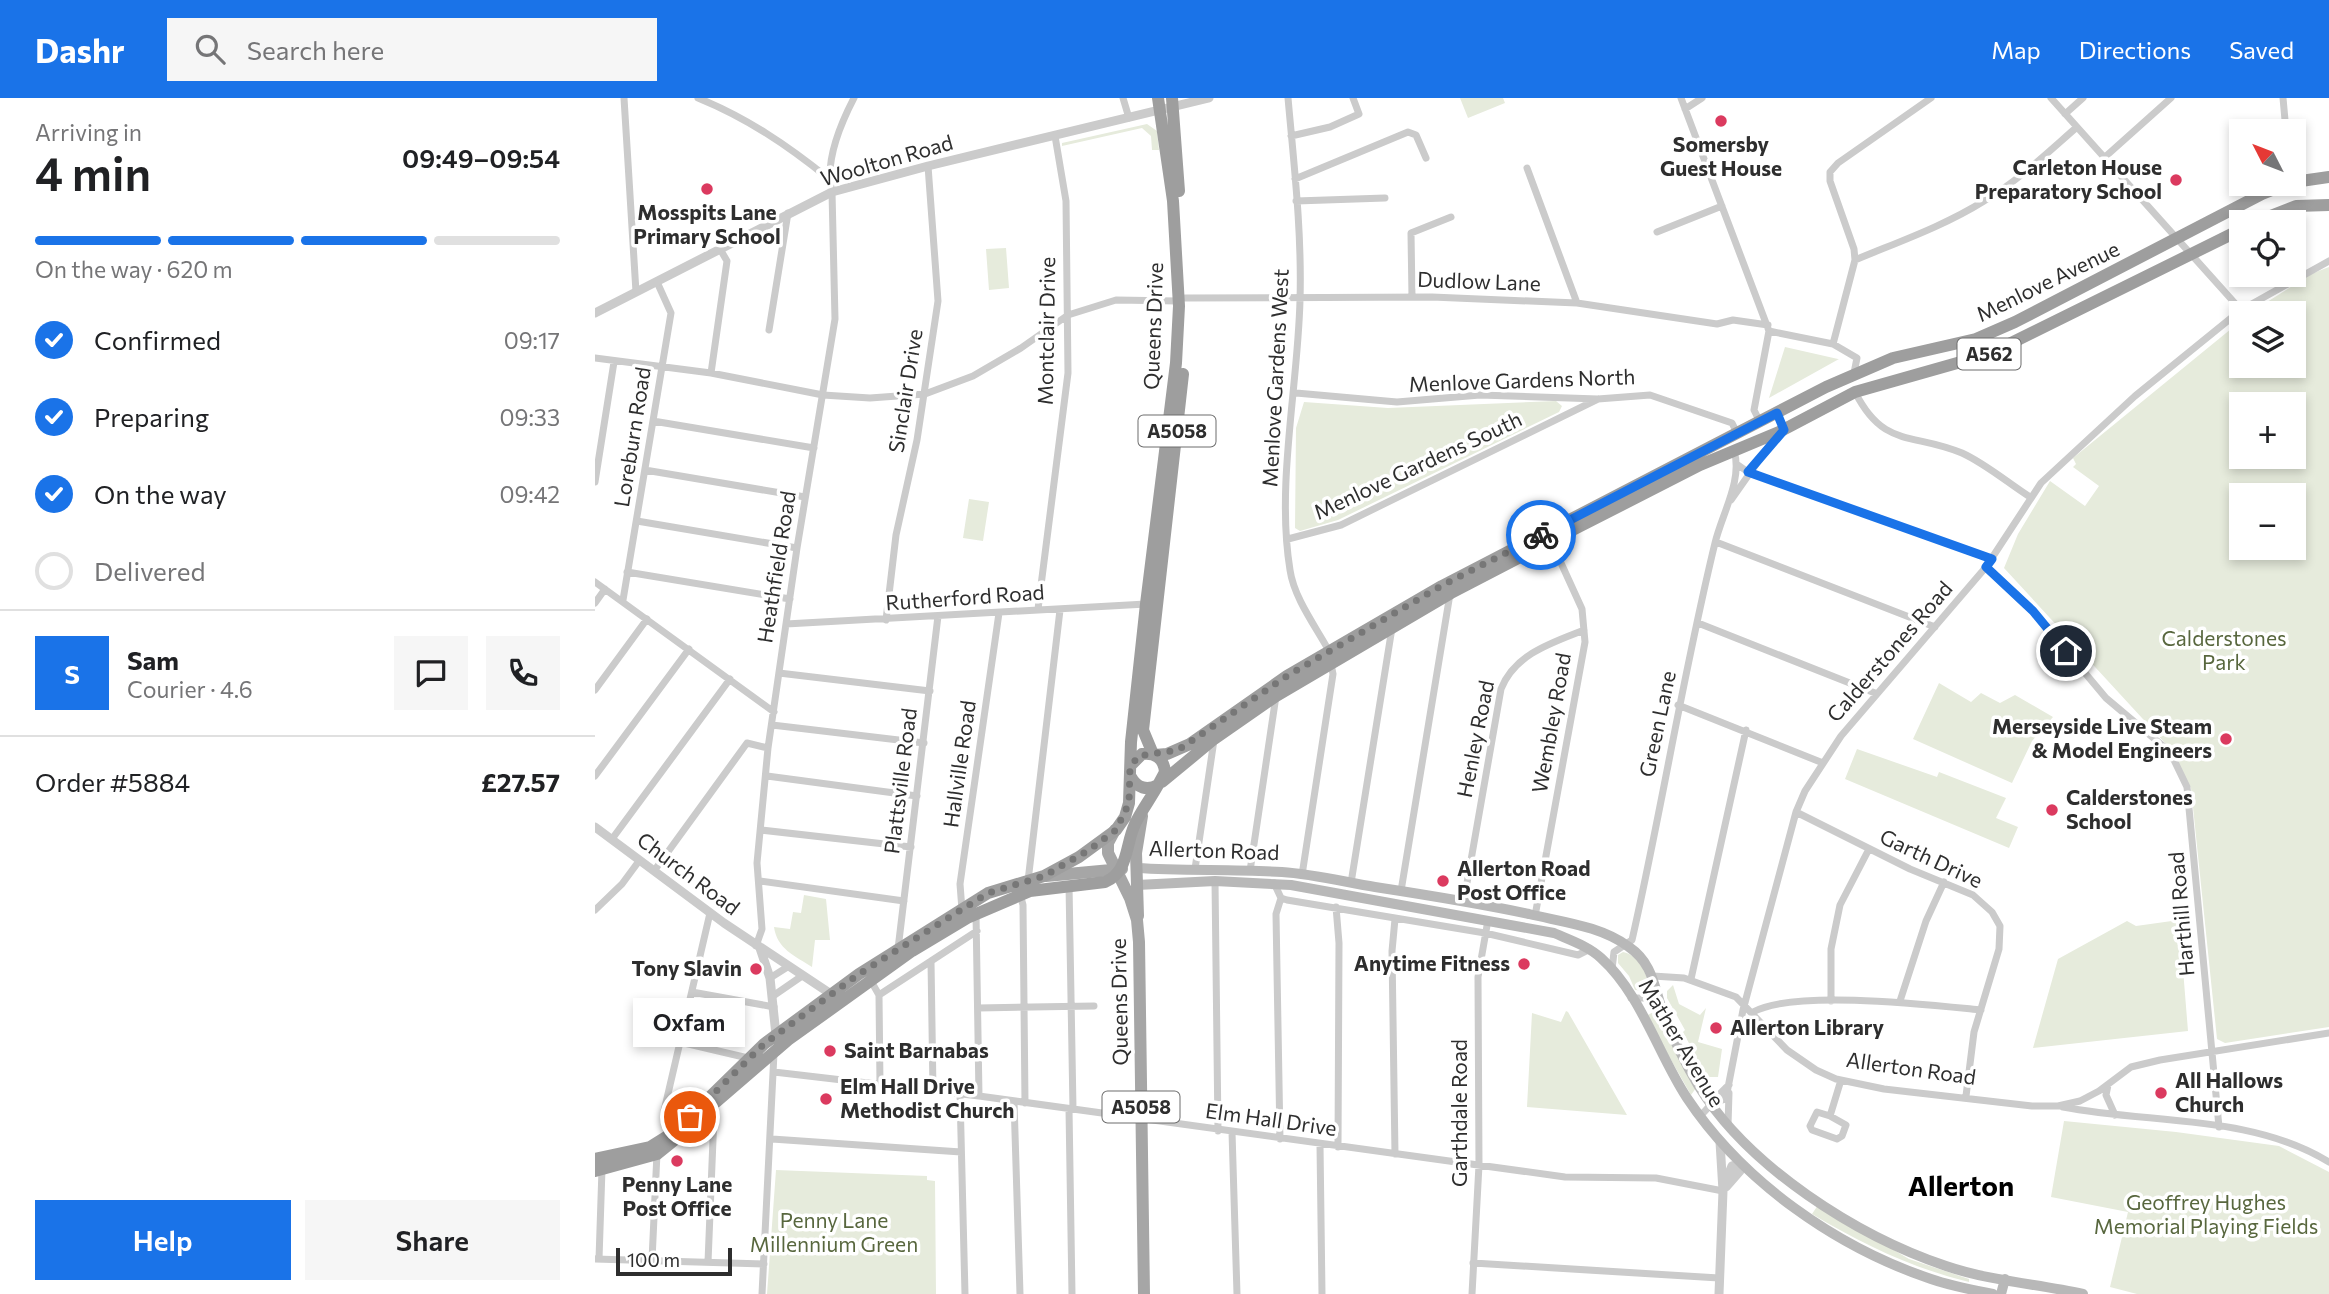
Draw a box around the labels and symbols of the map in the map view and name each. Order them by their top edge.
marker: Somersby Guest House [1713,113,1729,129]
north arrow [2229,119,2307,196]
street label: Woolton Road [818,129,956,190]
place label: Somersby Guest House [1660,131,1782,180]
place label: Carleton House Preparatory School [1975,154,2162,203]
marker: Carleton House Preparatory School [2168,172,2184,188]
marker: Mosspits Lane Primary School [699,181,715,197]
place label: Mosspits Lane Primary School [633,199,781,248]
street label: Menlove Avenue [1972,235,2123,326]
street label: Montclair Drive [1032,257,1059,405]
street label: Queens Drive [1138,262,1167,390]
street label: Dudlow Lane [1417,266,1541,295]
street label: Menlove Gardens West [1256,268,1293,488]
street label: Sinclair Drive [882,327,927,454]
road number: A562 [1957,338,2021,370]
street label: Menlove Gardens North [1408,363,1636,396]
street label: Loreburn Road [608,365,655,509]
street label: Menlove Gardens South [1309,405,1525,524]
road number: A5058 [1139,416,1215,446]
street label: Heathfield Road [751,489,800,645]
courier [1506,500,1576,570]
street label: Calderstones Road [1821,576,1957,726]
street label: Rutherford Road [885,578,1045,615]
pin [2036,621,2096,681]
park label: Calderstones Park [2161,625,2287,674]
street label: Wembley Road [1526,651,1575,795]
street label: Green Lane [1633,668,1680,779]
street label: Henley Road [1451,678,1498,799]
street label: Hallville Road [937,698,980,829]
street label: Plattsville Road [878,706,921,855]
place label: Merseyside Live Steam & Model Engineers [1992,713,2212,762]
marker: Merseyside Live Steam & Model Engineers [2218,731,2234,747]
place label: Calderstones School [2066,784,2193,833]
marker: Calderstones School [2044,802,2060,818]
street label: Garth Drive [1876,823,1987,892]
street label: Church Road [633,826,745,919]
street label: Allerton Road [1148,835,1280,864]
street label: Harthill Road [2163,851,2198,977]
place label: Allerton Road Post Office [1457,855,1590,904]
marker: Allerton Road Post Office [1435,873,1451,889]
street label: Queens Drive [1105,938,1132,1066]
place label: Anytime Fitness [1354,950,1510,975]
place label: Tony Slavin [632,955,742,980]
marker: Anytime Fitness [1516,956,1532,972]
marker: Tony Slavin [748,961,764,977]
street label: Mather Avenue [1634,974,1730,1111]
callout: Oxfam [634,998,746,1047]
place label: Allerton Library [1730,1014,1884,1039]
marker: Allerton Library [1708,1020,1724,1036]
place label: Saint Barnabas [844,1037,989,1062]
street label: Garthdale Road [1446,1039,1471,1187]
marker: Saint Barnabas [822,1043,838,1059]
street label: Allerton Road [1845,1046,1978,1089]
place label: All Hallows Church [2175,1067,2283,1116]
place label: Elm Hall Drive Methodist Church [840,1073,1015,1122]
marker: All Hallows Church [2153,1085,2169,1101]
pin [660,1087,720,1147]
marker: Elm Hall Drive Methodist Church [818,1091,834,1107]
road number: A5058 [1103,1091,1179,1122]
street label: Elm Hall Drive [1204,1097,1338,1140]
marker: Penny Lane Post Office [669,1153,685,1169]
district label: Allerton [1908,1168,2014,1202]
place label: Penny Lane Post Office [622,1171,732,1220]
park label: Geoffrey Hughes Memorial Playing Fields [2094,1189,2318,1238]
park label: Penny Lane Millennium Green [750,1207,918,1256]
scale bar [616,1245,731,1277]

